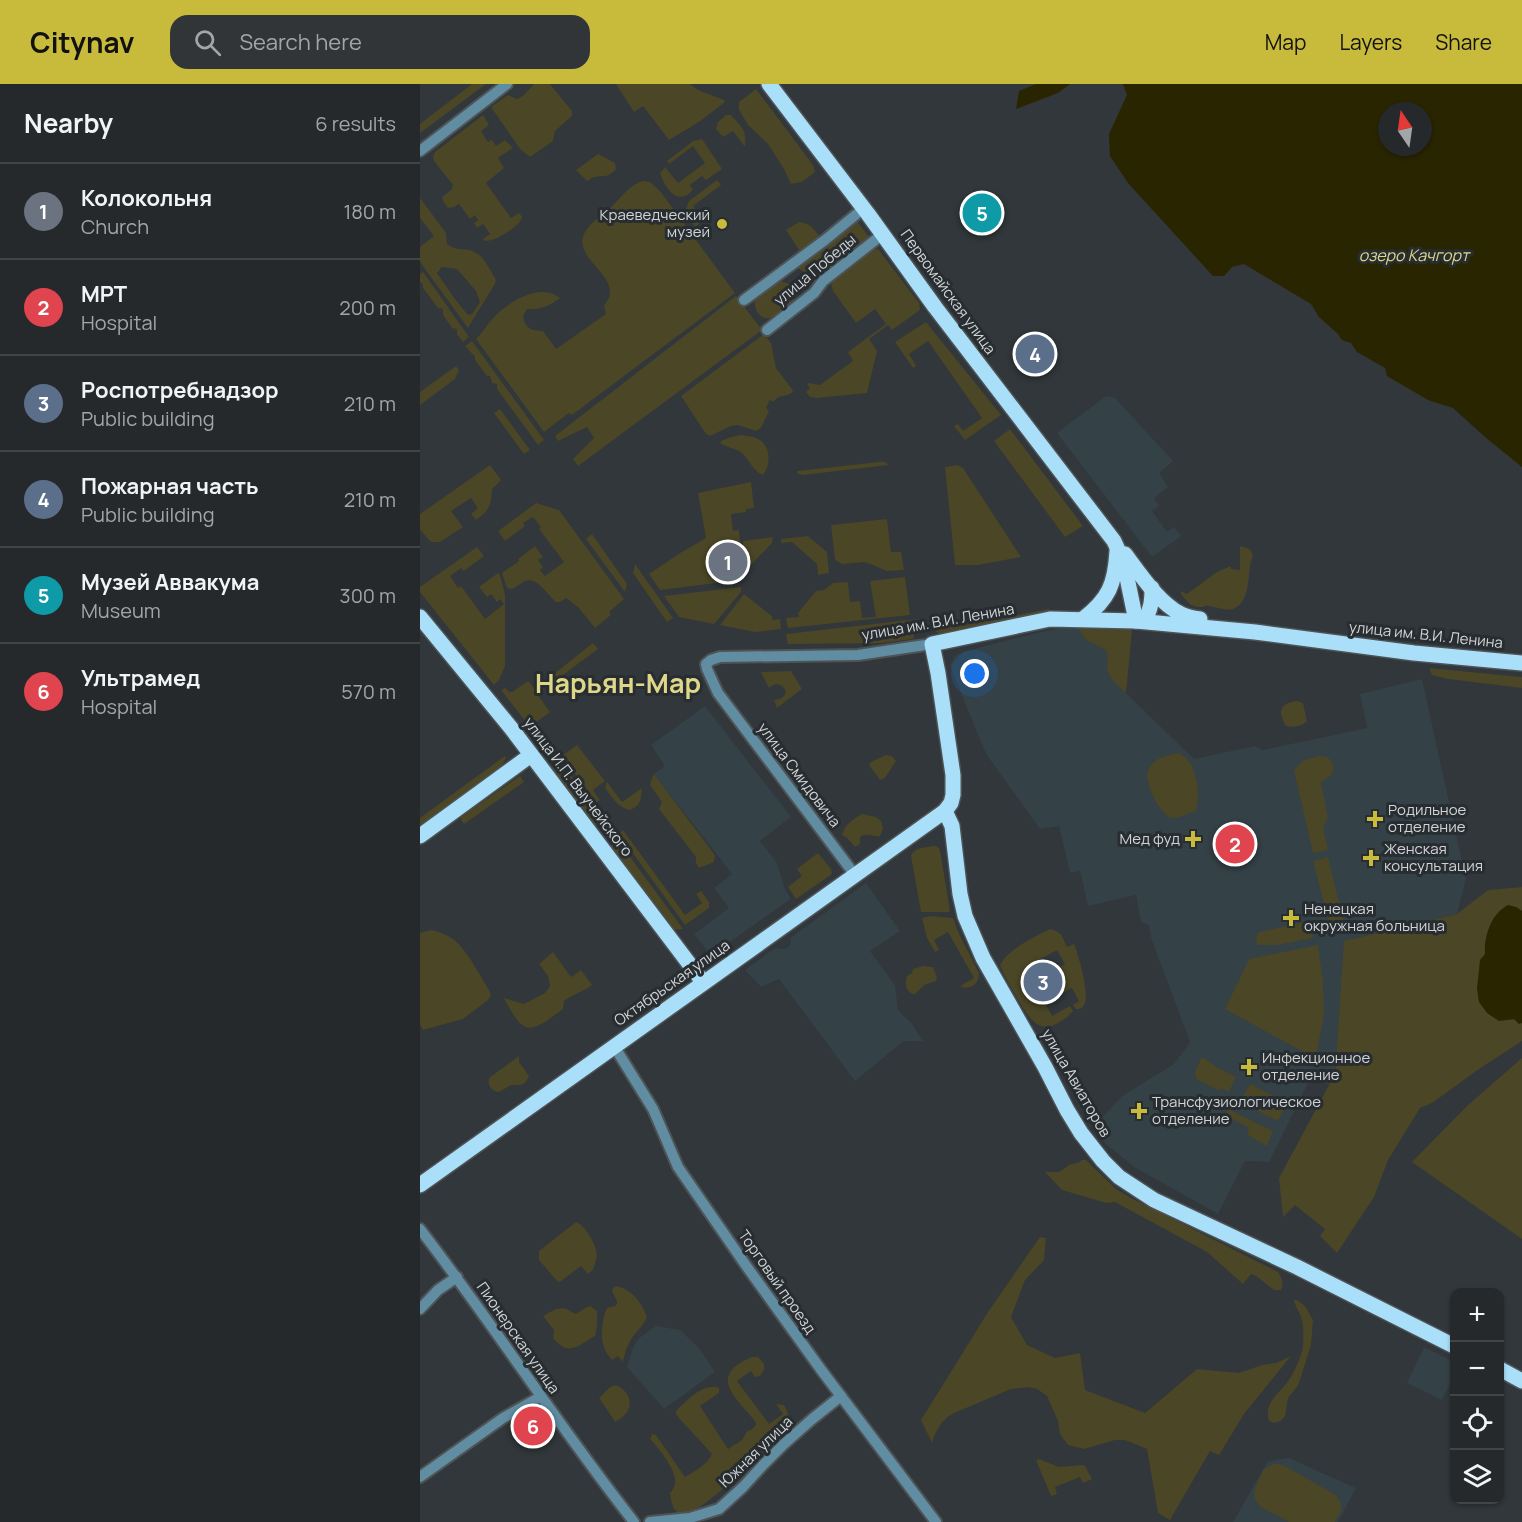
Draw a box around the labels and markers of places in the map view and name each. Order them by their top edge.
pin: 5 [962,190,1002,236]
place label: Краеведческий музей [600,204,710,242]
marker: Краеведческий музей [715,217,729,231]
pin: 4 [1016,332,1054,376]
pin: 1 [708,540,748,584]
place label: Родильное отделение [1388,799,1467,837]
marker: Родильное отделение [1366,810,1384,828]
pin: 2 [1216,822,1254,867]
place label: Мед фуд [1120,828,1180,849]
marker: Мед фуд [1184,830,1202,848]
place label: Женская консультация [1384,838,1483,876]
marker: Женская консультация [1362,849,1380,867]
place label: Ненецкая окружная больница [1304,898,1445,936]
marker: Ненецкая окружная больница [1282,909,1300,927]
pin: 3 [1024,960,1062,1004]
place label: Инфекционное отделение [1262,1047,1370,1085]
marker: Инфекционное отделение [1240,1058,1258,1076]
place label: Трансфузиологическое отделение [1152,1091,1321,1129]
marker: Трансфузиологическое отделение [1130,1102,1148,1120]
pin: 6 [514,1404,552,1448]

